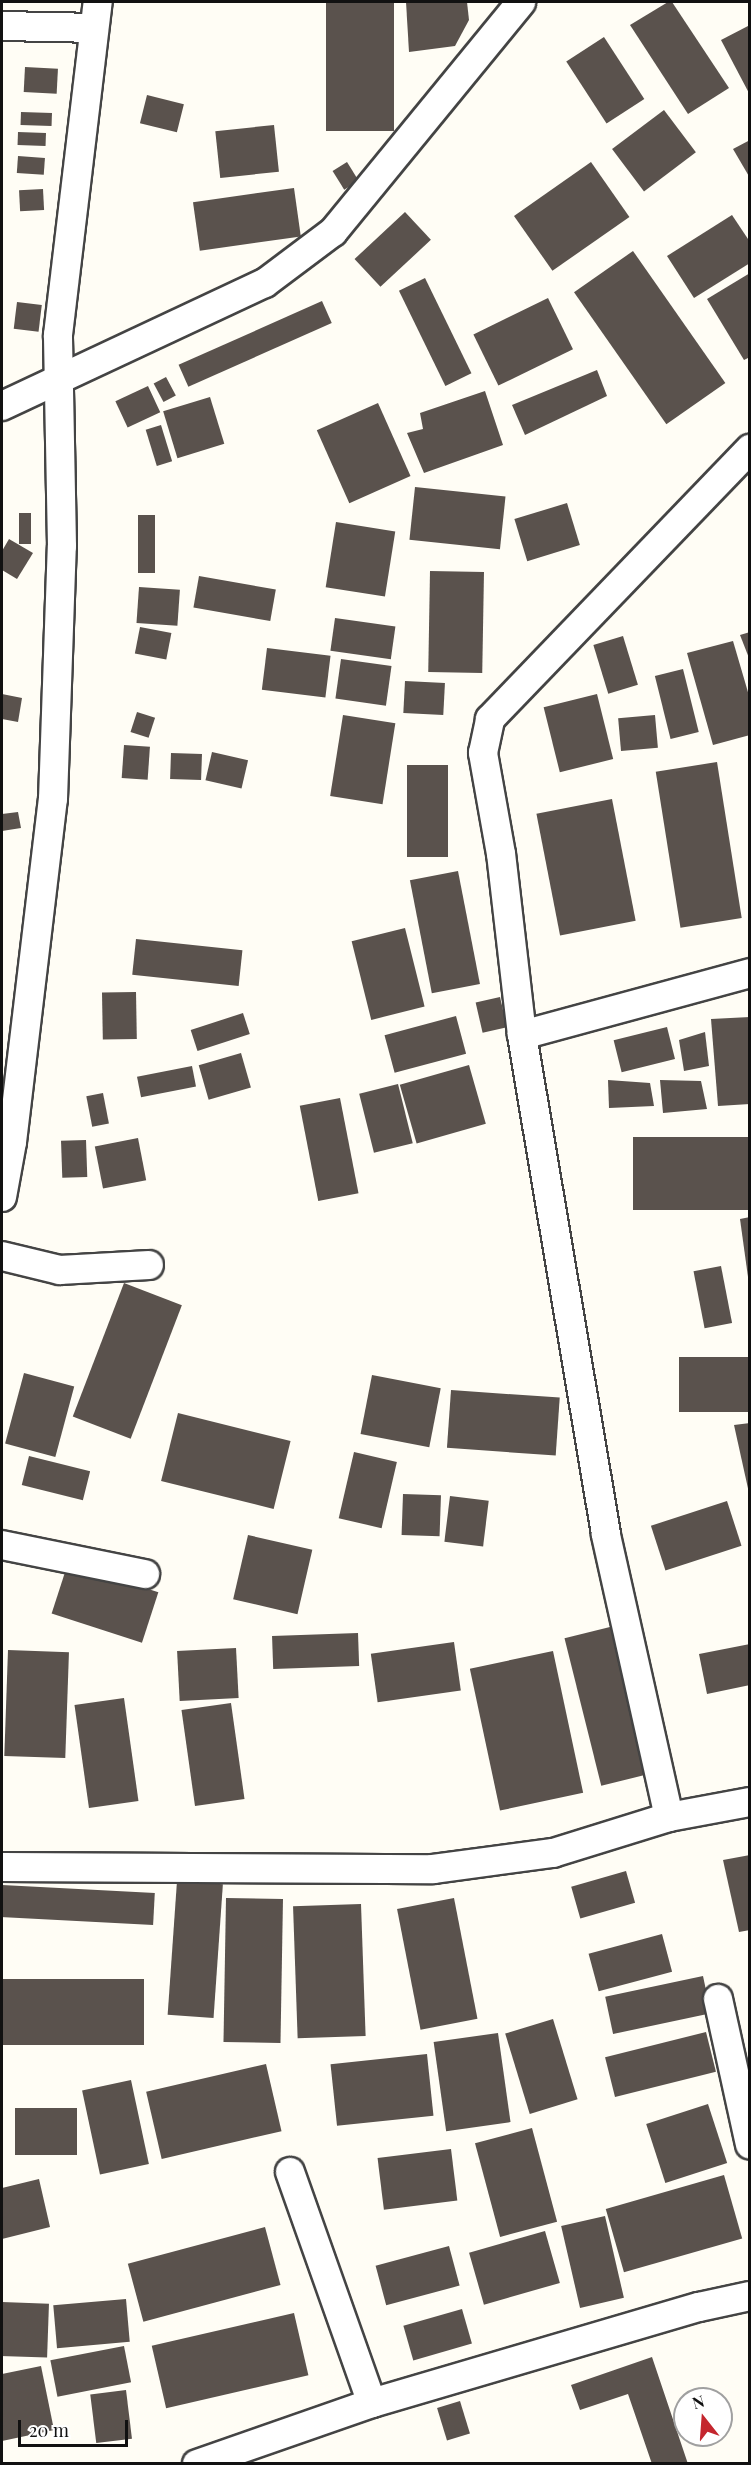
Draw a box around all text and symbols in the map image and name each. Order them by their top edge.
north arrow [673,2387,733,2447]
text: N [690,2389,707,2413]
scale bar [21,2408,130,2446]
text: 20 m [29,2418,69,2442]

